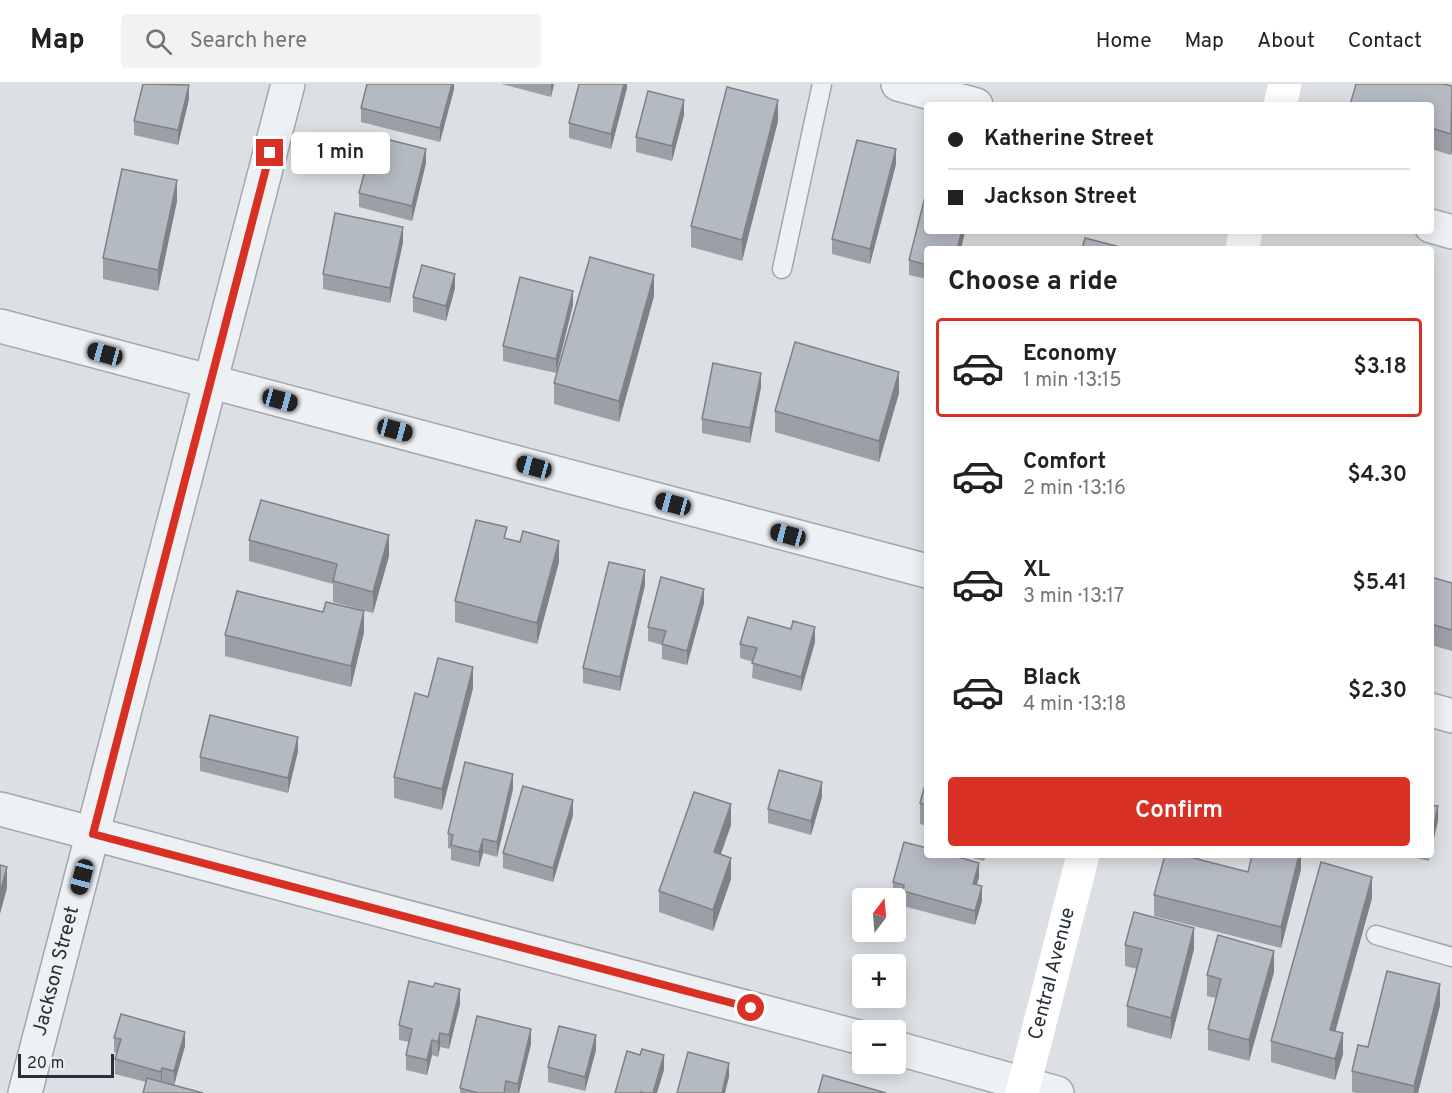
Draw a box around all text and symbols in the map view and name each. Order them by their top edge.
search box [121,14,541,68]
text: Map [30,23,85,59]
icon: search [142,25,175,58]
text: Search here [190,28,307,55]
text: Home [1096,28,1152,55]
text: Map [1185,28,1224,55]
text: About [1257,28,1315,55]
text: Contact [1348,28,1422,55]
text: Katherine Street [984,126,1154,153]
callout: 1 min [291,132,390,174]
route end [256,139,283,166]
text: 1 min [317,140,364,166]
text: Jackson Street [984,184,1137,211]
text: Choose a ride [948,265,1118,299]
car [85,341,125,367]
icon: car [951,341,1005,395]
text: Economy [1023,341,1117,368]
text: $3.18 [1353,354,1407,381]
text: 1 min · 13:15 [1023,368,1122,394]
car [260,387,300,413]
car [375,417,415,443]
icon: car [951,449,1005,503]
text: Comfort [1023,449,1106,476]
car [514,454,554,480]
text: $4.30 [1347,462,1407,489]
text: 2 min · 13:16 [1023,476,1126,502]
car [653,491,693,517]
car [768,522,808,548]
icon: car [951,557,1005,611]
text: XL [1023,557,1050,584]
text: $5.41 [1353,570,1407,597]
text: 3 min · 13:17 [1023,584,1124,610]
icon: car [951,665,1005,719]
text: Black [1023,665,1081,692]
text: $2.30 [1348,678,1407,705]
text: 4 min · 13:18 [1023,692,1126,718]
button: Confirm [948,777,1410,846]
car [69,857,95,897]
north arrow [852,888,906,942]
map controls [852,888,906,1074]
street label: Jackson Street [27,903,86,1039]
street label: Central Avenue [1023,905,1082,1043]
button: + [852,954,906,1008]
route start [737,994,764,1021]
button: − [852,1020,906,1074]
scale bar [18,1051,114,1078]
text: 20 m [27,1054,64,1074]

